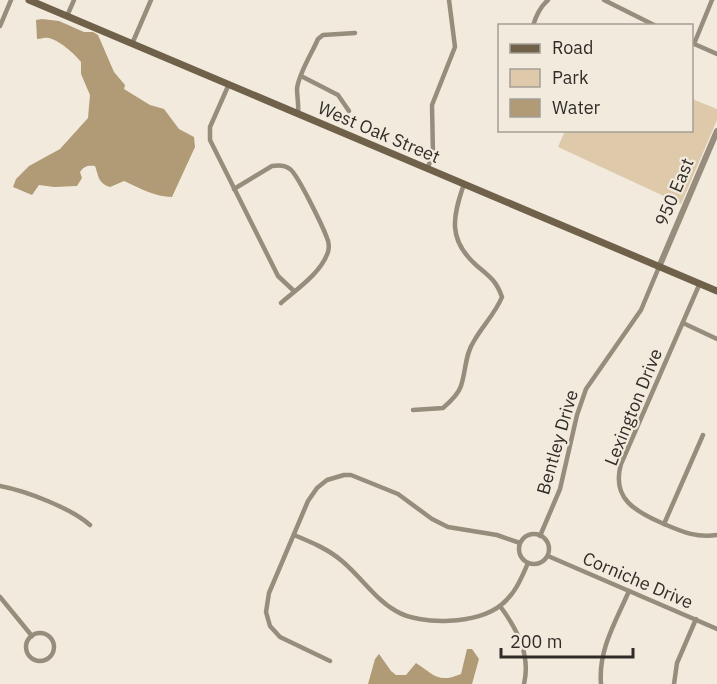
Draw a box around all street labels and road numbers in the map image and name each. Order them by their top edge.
street label: West Oak Street [315,96,443,168]
street label: 950 East [649,154,699,230]
street label: Lexington Drive [599,345,667,469]
street label: Bentley Drive [531,387,583,497]
street label: Corniche Drive [579,546,697,614]

